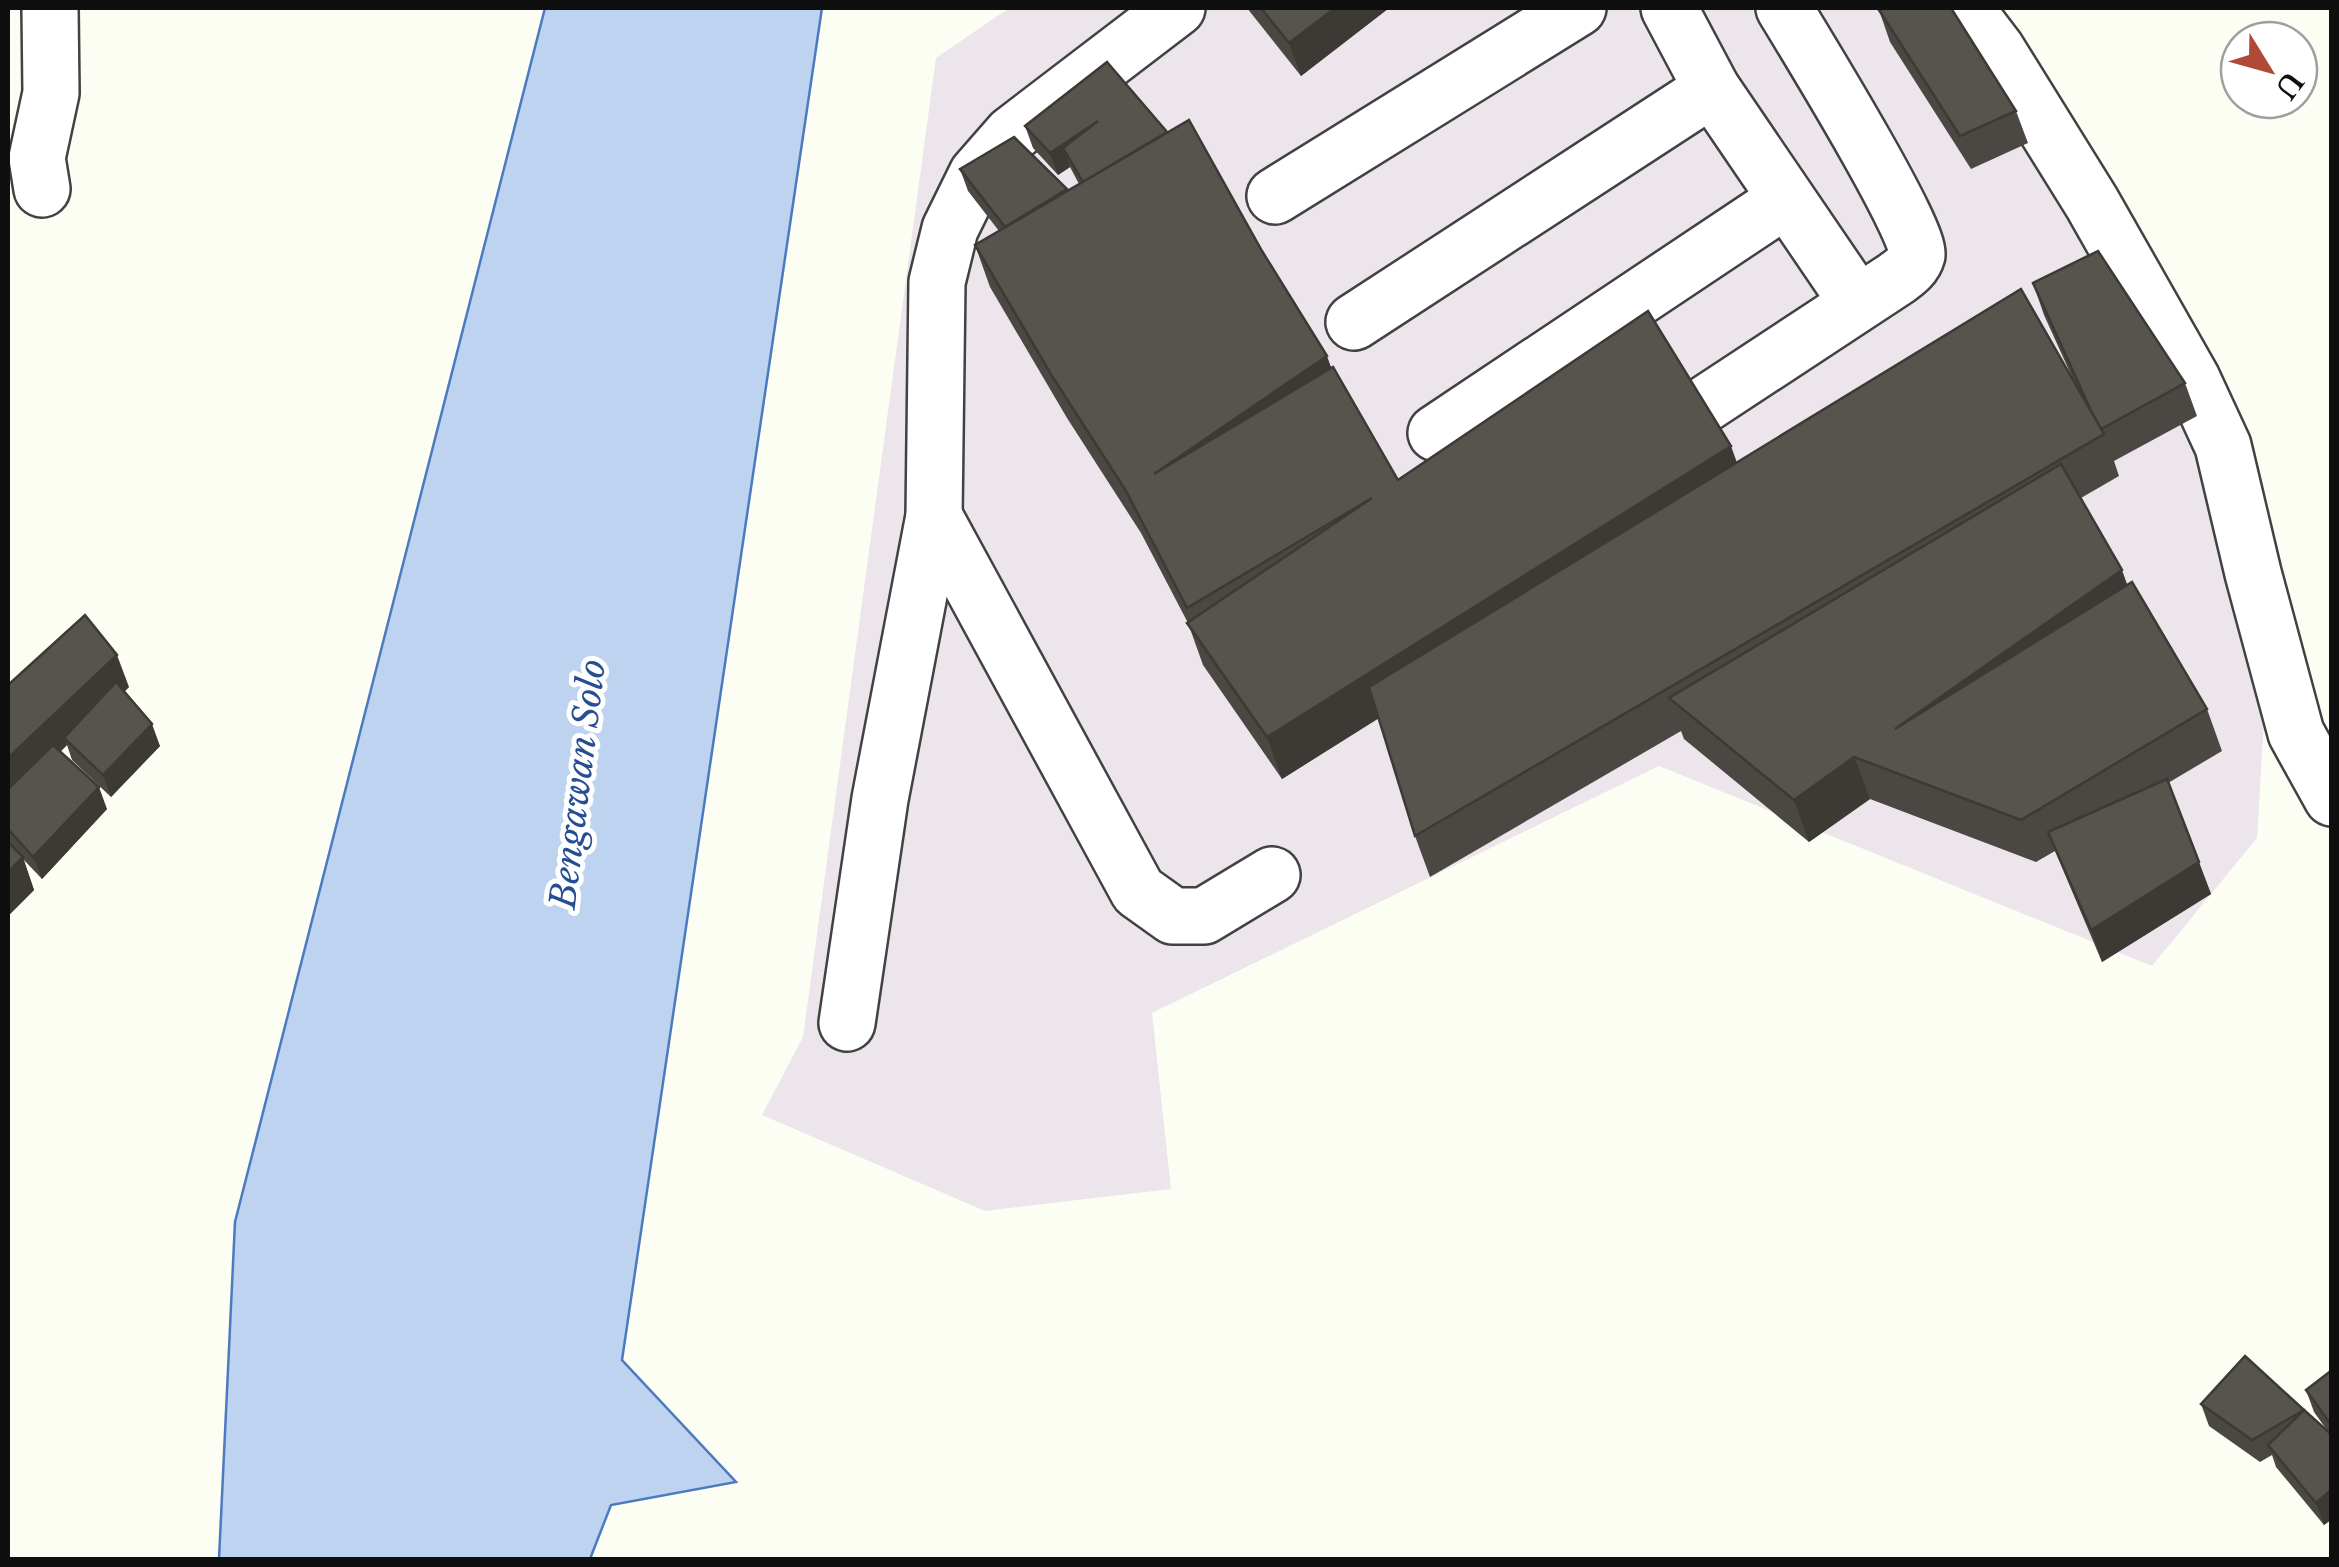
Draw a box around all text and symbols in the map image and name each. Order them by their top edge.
north arrow [2219,20,2319,120]
text: U [2267,64,2310,105]
water label: Bengawan Solo [541,657,614,913]

